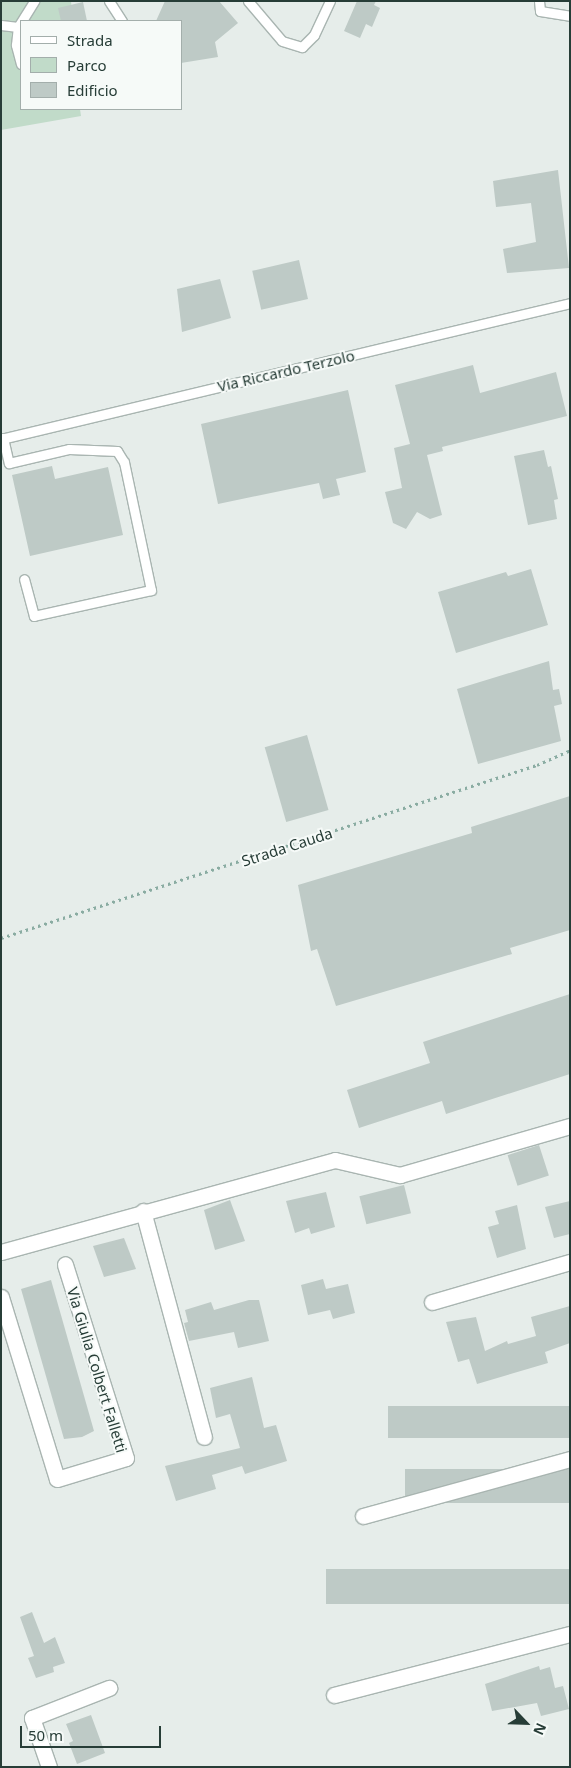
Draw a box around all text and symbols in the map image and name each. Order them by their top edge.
legend [20,20,182,110]
text: Strada [67,30,113,50]
text: Parco [67,55,107,75]
text: Edificio [67,80,118,100]
street label: Via Riccardo Terzolo [216,346,356,396]
street label: Strada Cauda [239,824,335,870]
street label: Via Giulia Colbert Falletti [63,1285,131,1455]
north arrow [501,1698,551,1748]
scale bar [22,1716,164,1748]
text: N [529,1720,551,1738]
text: 50 m [28,1725,63,1745]

